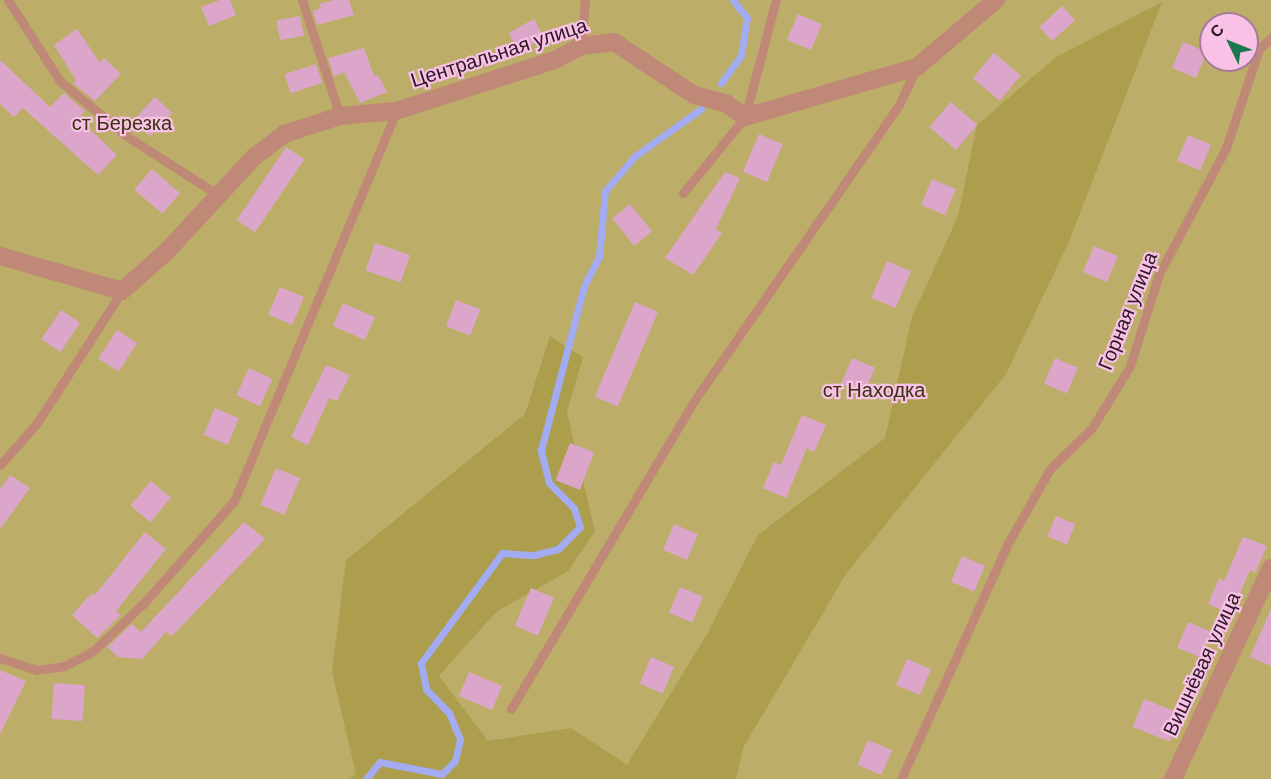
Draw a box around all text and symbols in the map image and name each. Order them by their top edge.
north arrow [1199,12,1259,72]
street label: Центральная улица [408,13,590,93]
text: С [1207,21,1227,41]
park label: ст Березка [72,111,172,135]
street label: Горная улица [1093,248,1163,374]
park label: ст Находка [823,378,925,402]
street label: Вишнёвая улица [1158,588,1246,740]

